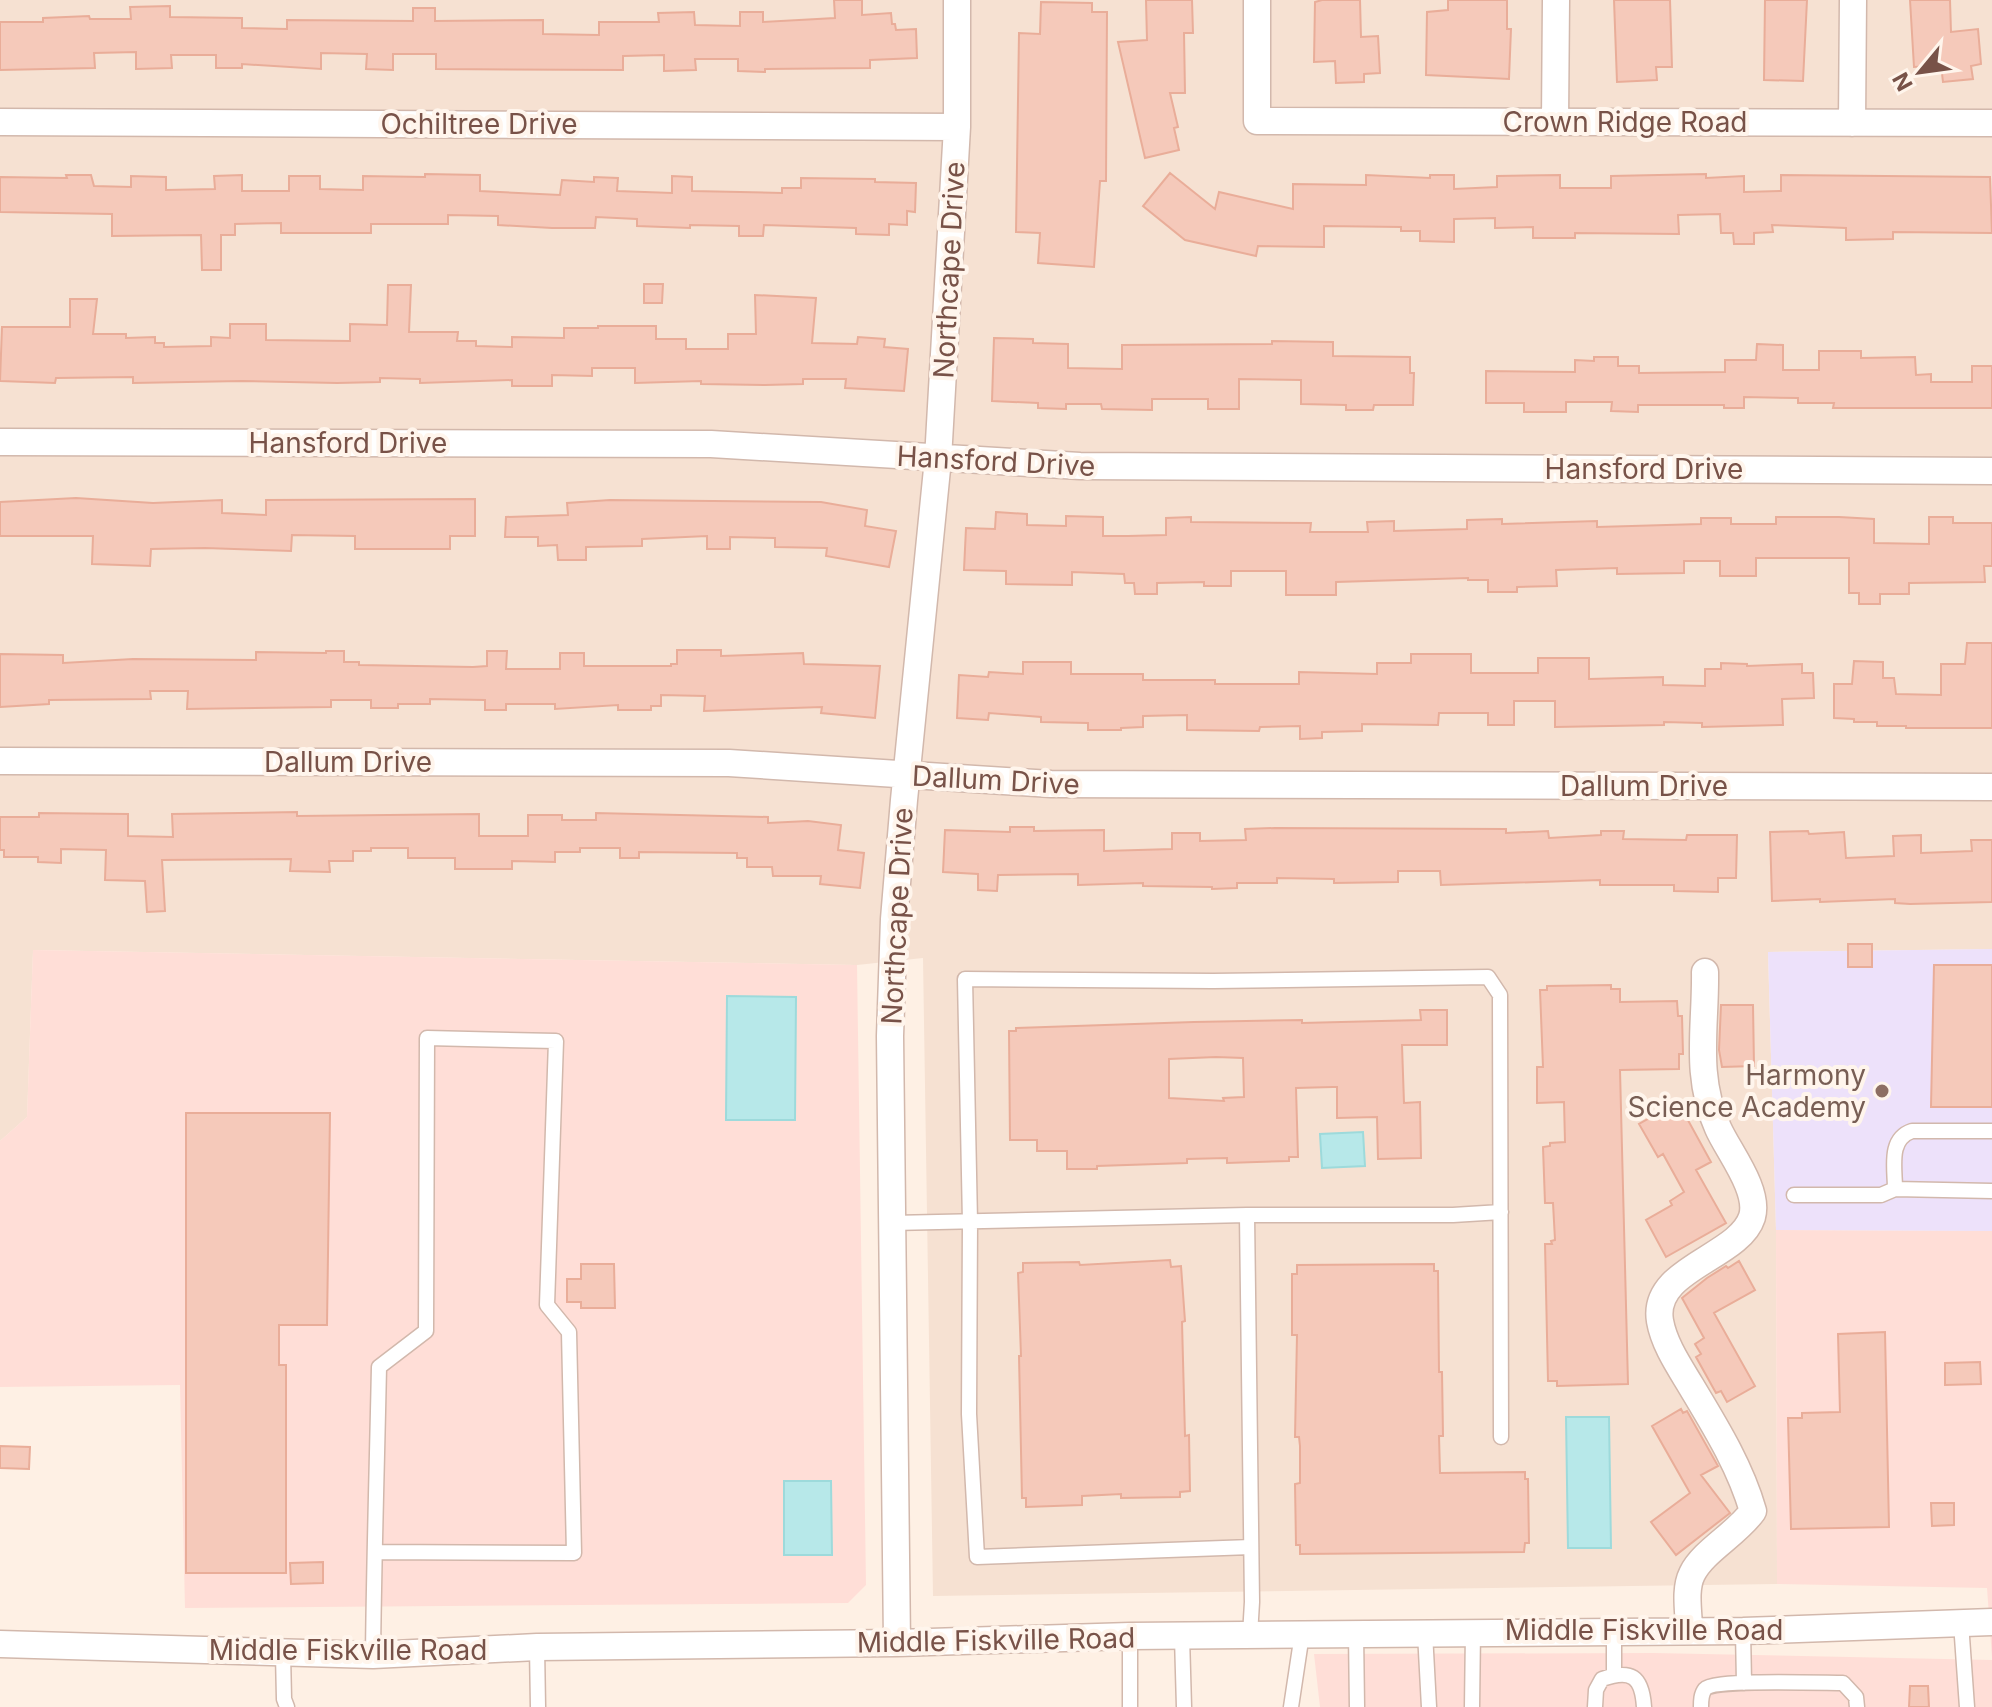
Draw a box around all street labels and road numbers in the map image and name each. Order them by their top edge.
street label: Crown Ridge Road [1503,105,1748,139]
street label: Ochiltree Drive [380,107,578,141]
street label: Northcape Drive [926,161,972,379]
street label: Hansford Drive [249,426,447,460]
street label: Hansford Drive [896,439,1096,483]
street label: Hansford Drive [1545,452,1743,486]
street label: Dallum Drive [264,745,432,779]
street label: Dallum Drive [911,759,1081,801]
street label: Dallum Drive [1560,769,1728,803]
street label: Northcape Drive [874,807,920,1025]
street label: Middle Fiskville Road [1505,1613,1783,1647]
street label: Middle Fiskville Road [856,1621,1136,1659]
street label: Middle Fiskville Road [209,1633,487,1667]

